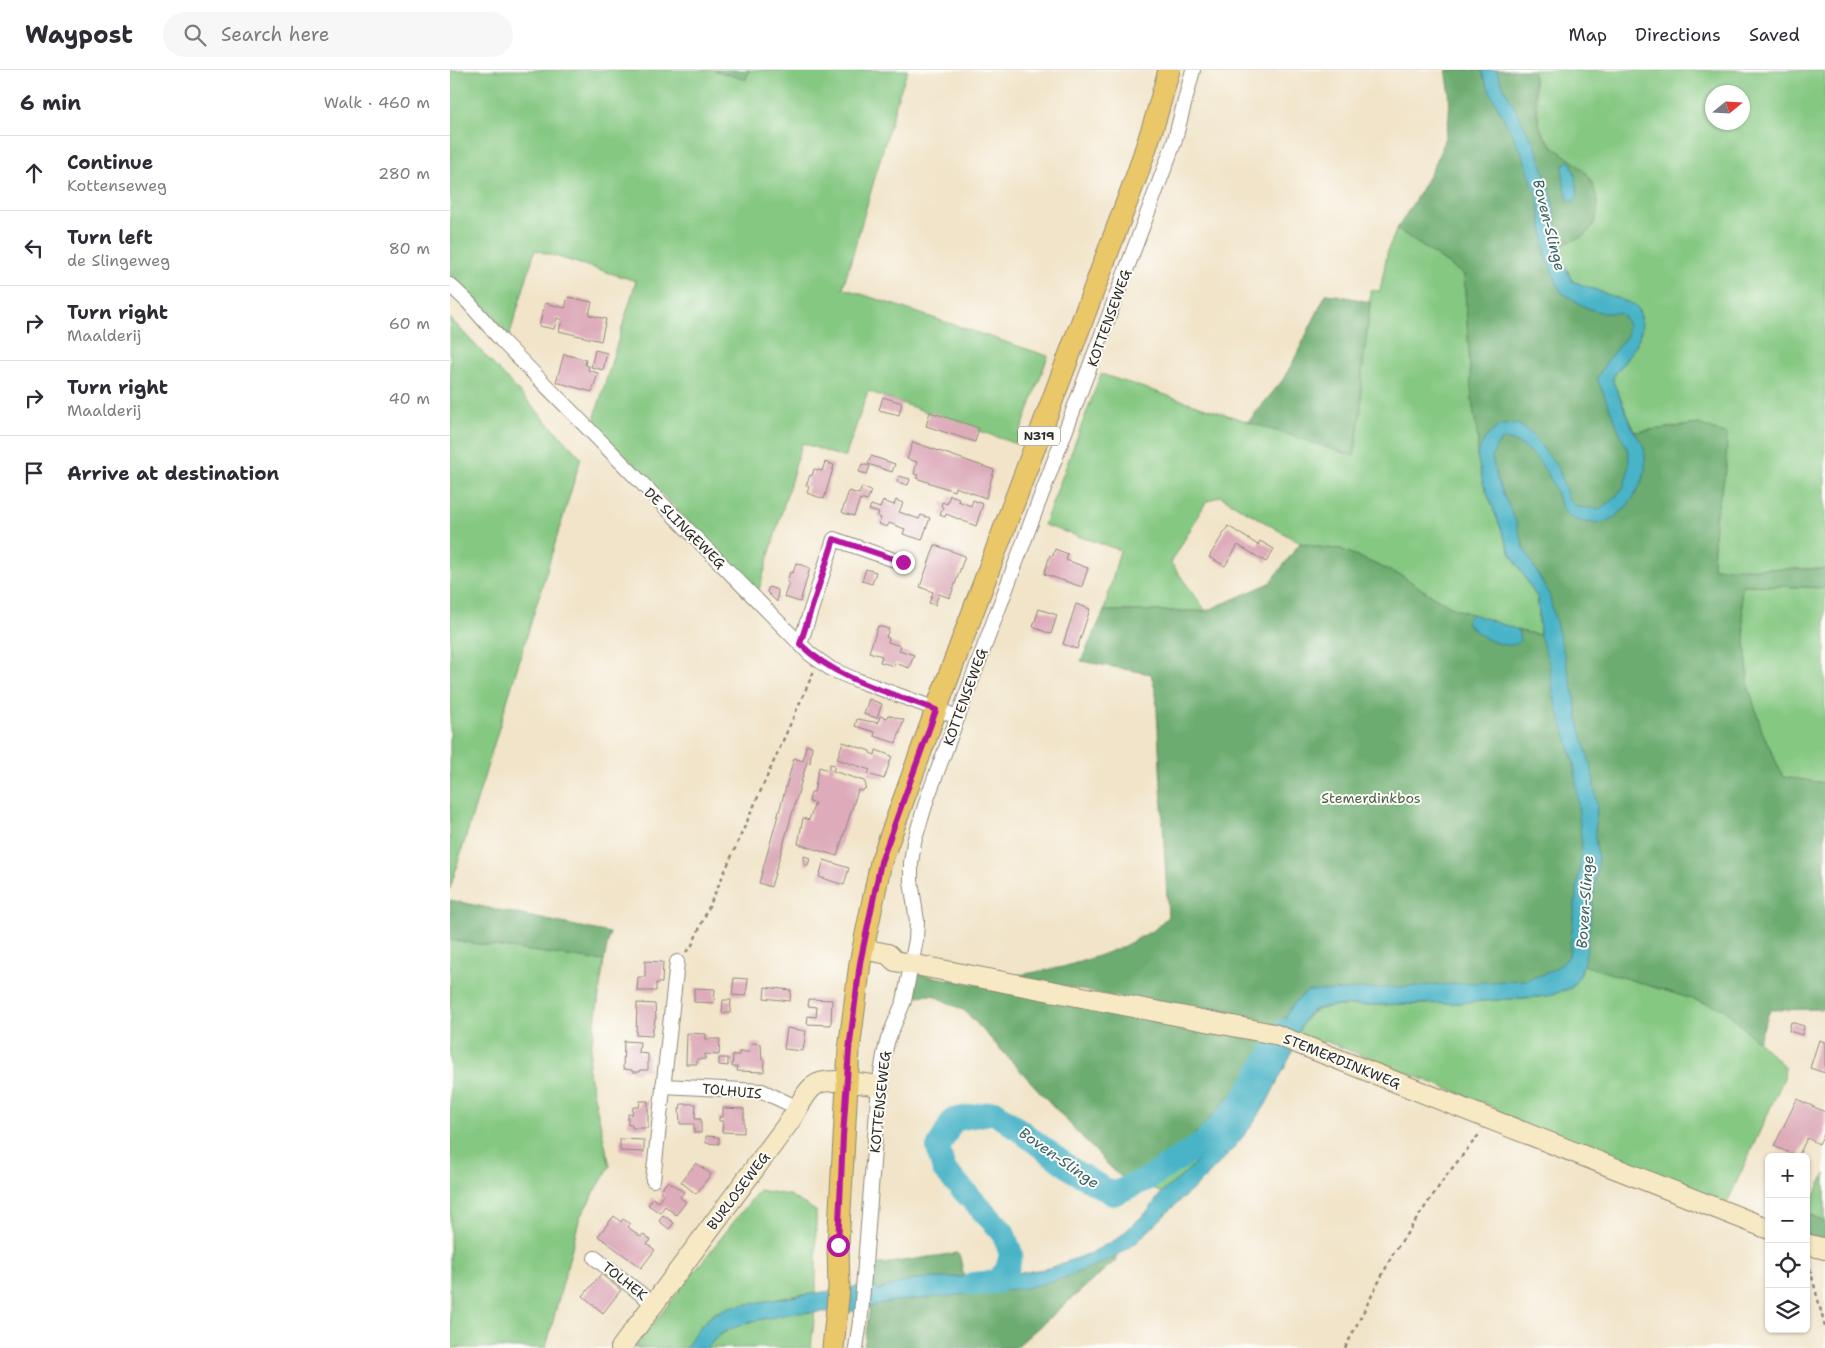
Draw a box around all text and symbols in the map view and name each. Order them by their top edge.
search box [163,12,513,57]
text: Waypost [25,19,133,51]
icon: search [181,21,209,49]
text: Search here [221,22,329,47]
text: Map [1569,23,1607,47]
text: Directions [1635,23,1721,47]
text: Saved [1749,23,1800,47]
north arrow [1705,85,1750,130]
text: 6 min [20,89,81,117]
text: Walk · 460 m [324,92,430,113]
text: Continue [67,150,153,175]
icon: ahead [20,159,48,187]
text: 280 m [378,163,430,184]
text: Kottenseweg [67,175,167,196]
water label: Boven-Slinge [1528,177,1570,273]
text: Turn left [67,225,153,250]
icon: left [20,234,48,262]
text: 80 m [389,238,430,259]
text: de Slingeweg [67,250,170,271]
street label: KOTTENSEWEG [1083,266,1135,369]
text: Turn right [67,300,168,325]
icon: right [20,309,48,337]
text: 60 m [389,313,430,334]
text: Maalderij [67,325,141,346]
text: Turn right [67,375,168,400]
icon: right [20,384,48,412]
text: 40 m [388,388,430,409]
text: Maalderij [67,400,141,421]
road number: N319 [1018,426,1060,446]
icon: arrive [20,459,48,487]
text: Arrive at destination [67,461,279,486]
street label: DE SLINGEWEG [641,484,730,573]
route end [892,551,915,574]
street label: KOTTENSEWEG [939,645,991,748]
park label: Stemerdinkbos [1321,789,1421,807]
water label: Boven-Slinge [1572,855,1598,949]
street label: STEMERDINKWEG [1281,1029,1404,1093]
street label: KOTTENSEWEG [866,1050,894,1154]
street label: TOLHUIS [701,1079,763,1103]
water label: Boven-Slinge [1015,1123,1103,1193]
street label: BURLOSEWEG [703,1148,774,1234]
map controls [1765,1153,1810,1333]
button: + [1765,1153,1810,1198]
button: − [1765,1198,1810,1243]
route start [827,1234,850,1257]
button: locate [1765,1243,1810,1288]
street label: TOLHEK [599,1258,651,1304]
button: layers [1765,1288,1810,1333]

